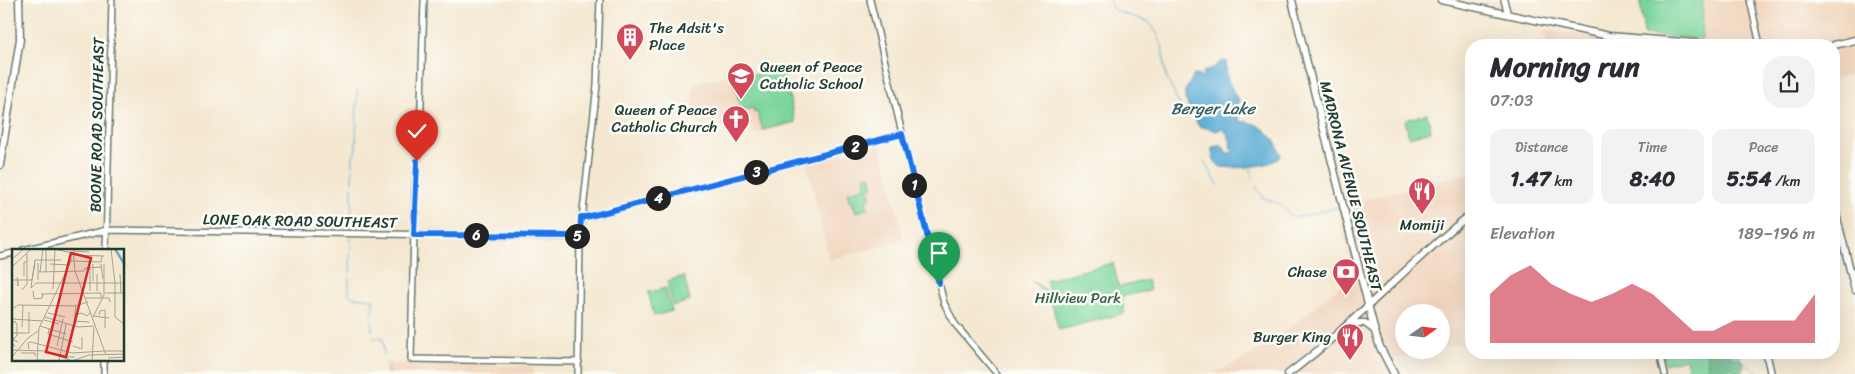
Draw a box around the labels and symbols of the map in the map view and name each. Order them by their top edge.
place label: The Adsit's Place [649,15,724,58]
building icon: The Adsit's Place [615,22,645,61]
street label: BOONE ROAD SOUTHEAST [82,36,112,213]
place label: Queen of Peace Catholic School [760,54,864,97]
school or university icon: Queen of Peace Catholic School [726,61,756,100]
street label: MADRONA AVENUE SOUTHEAST [1312,78,1390,295]
water label: Berger Lake [1171,94,1257,123]
place label: Queen of Peace Catholic Church [612,97,717,140]
church icon: Queen of Peace Catholic Church [721,104,751,143]
pin [396,110,438,161]
pin: 2 [842,134,868,160]
pin: 3 [744,160,768,184]
pin: 1 [902,172,926,198]
restaurant icon: Momiji [1407,176,1437,215]
pin: 4 [646,186,670,210]
street label: LONE OAK ROAD SOUTHEAST [203,206,399,236]
place label: Momiji [1400,212,1445,238]
pin: 6 [464,222,488,248]
pin: 5 [564,224,590,248]
pin [918,232,960,283]
inset map [12,249,125,362]
bank icon: Chase [1331,257,1361,296]
place label: Chase [1288,259,1327,285]
park label: Hillview Park [1035,285,1121,311]
north arrow [1395,304,1450,359]
restaurant icon: Burger King [1335,322,1365,361]
place label: Burger King [1253,324,1331,350]

